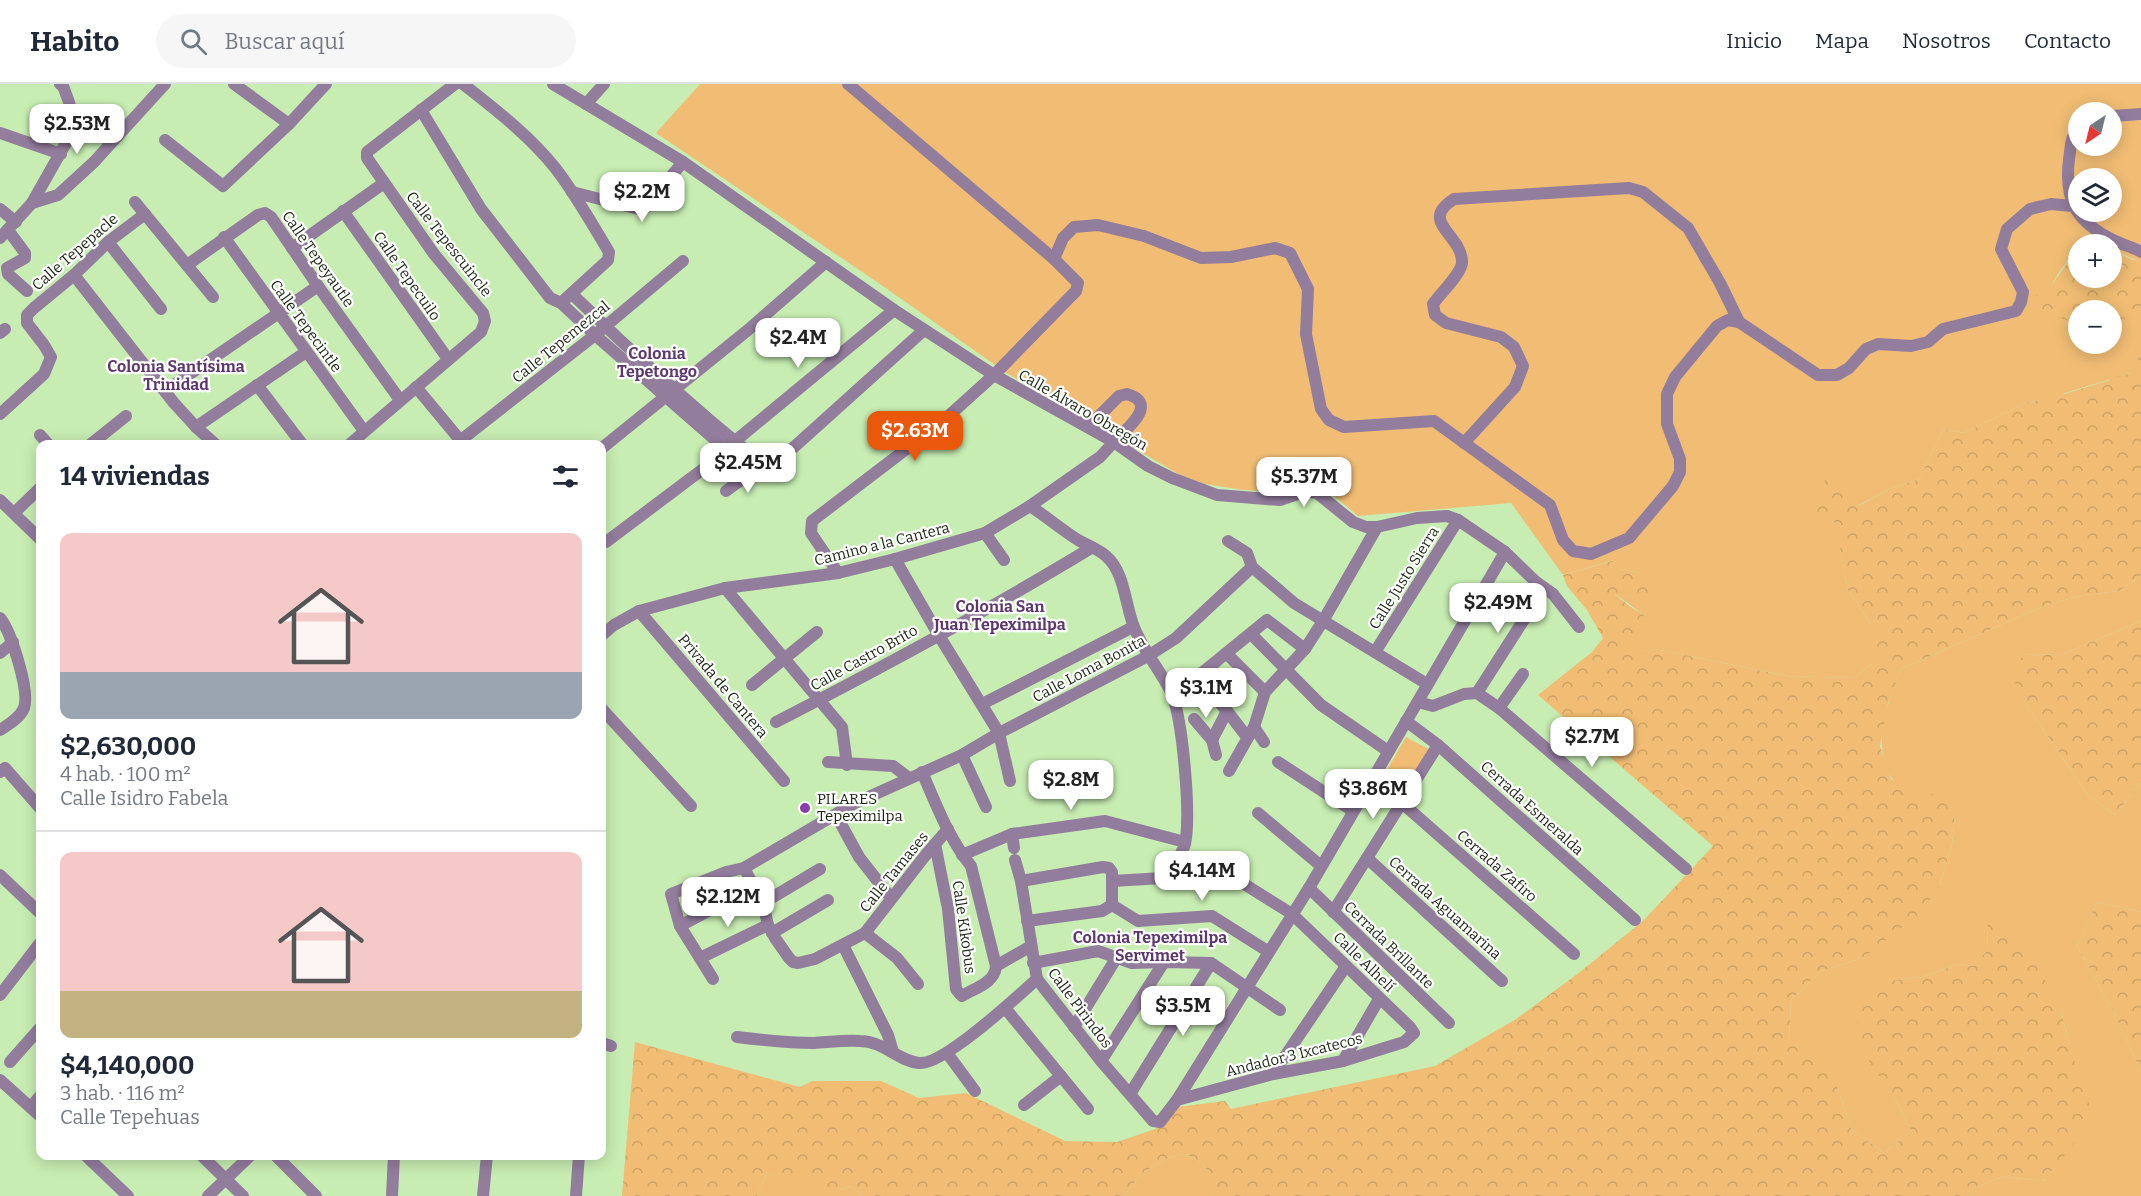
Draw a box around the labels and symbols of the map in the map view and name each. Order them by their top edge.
north arrow [2068,102,2122,156]
pin: $2.53M [28,104,126,155]
pin: $2.2M [600,172,684,223]
street label: Calle Tepescuincle [402,188,496,300]
street label: Calle Tepeyautle [278,207,358,311]
street label: Calle Tepepacle [28,210,122,294]
street label: Calle Tepecuilo [370,228,444,324]
street label: Calle Tepecintle [266,276,346,376]
street label: Calle Tepemezcal [509,297,613,387]
pin: $2.4M [756,318,840,369]
district label: Colonia Tepetongo [617,344,697,381]
district label: Colonia Santísima Trinidad [107,357,245,394]
street label: Calle Álvaro Obregón [1015,366,1151,455]
pin: $2.63M [866,411,964,462]
pin: $2.45M [699,443,797,494]
pin: $5.37M [1255,457,1353,508]
street label: Camino a la Cantera [812,518,952,570]
street label: Calle Justo Sierra [1365,523,1443,633]
pin: $2.49M [1449,583,1547,634]
district label: Colonia San Juan Tepeximilpa [933,597,1066,634]
street label: Calle Castro Brito [807,621,921,695]
street label: Privada de Cantera [674,630,772,742]
street label: Calle Loma Bonita [1029,632,1149,706]
pin: $3.1M [1164,668,1248,719]
pin: $2.7M [1550,717,1634,768]
street label: Cerrada Esmeralda [1477,757,1587,859]
pin: $2.8M [1029,760,1113,811]
pin: $3.86M [1324,769,1422,820]
place label: PILARES Tepeximilpa [817,790,903,825]
marker: PILARES Tepeximilpa [798,801,812,815]
street label: Cerrada Zafiro [1453,826,1541,906]
street label: Calle Tamases [856,828,932,916]
pin: $4.14M [1153,851,1251,902]
street label: Cerrada Aguamarina [1385,853,1505,963]
pin: $2.12M [679,877,777,928]
street label: Calle Kikobus [949,879,979,975]
street label: Cerrada Brillante [1340,898,1438,992]
district label: Colonia Tepeximilpa Servimet [1073,928,1227,965]
street label: Calle Alhelí [1330,928,1399,996]
street label: Calle Pirindos [1044,964,1116,1052]
pin: $3.5M [1141,986,1225,1037]
street label: Andador 3 Ixcatecos [1224,1029,1364,1081]

